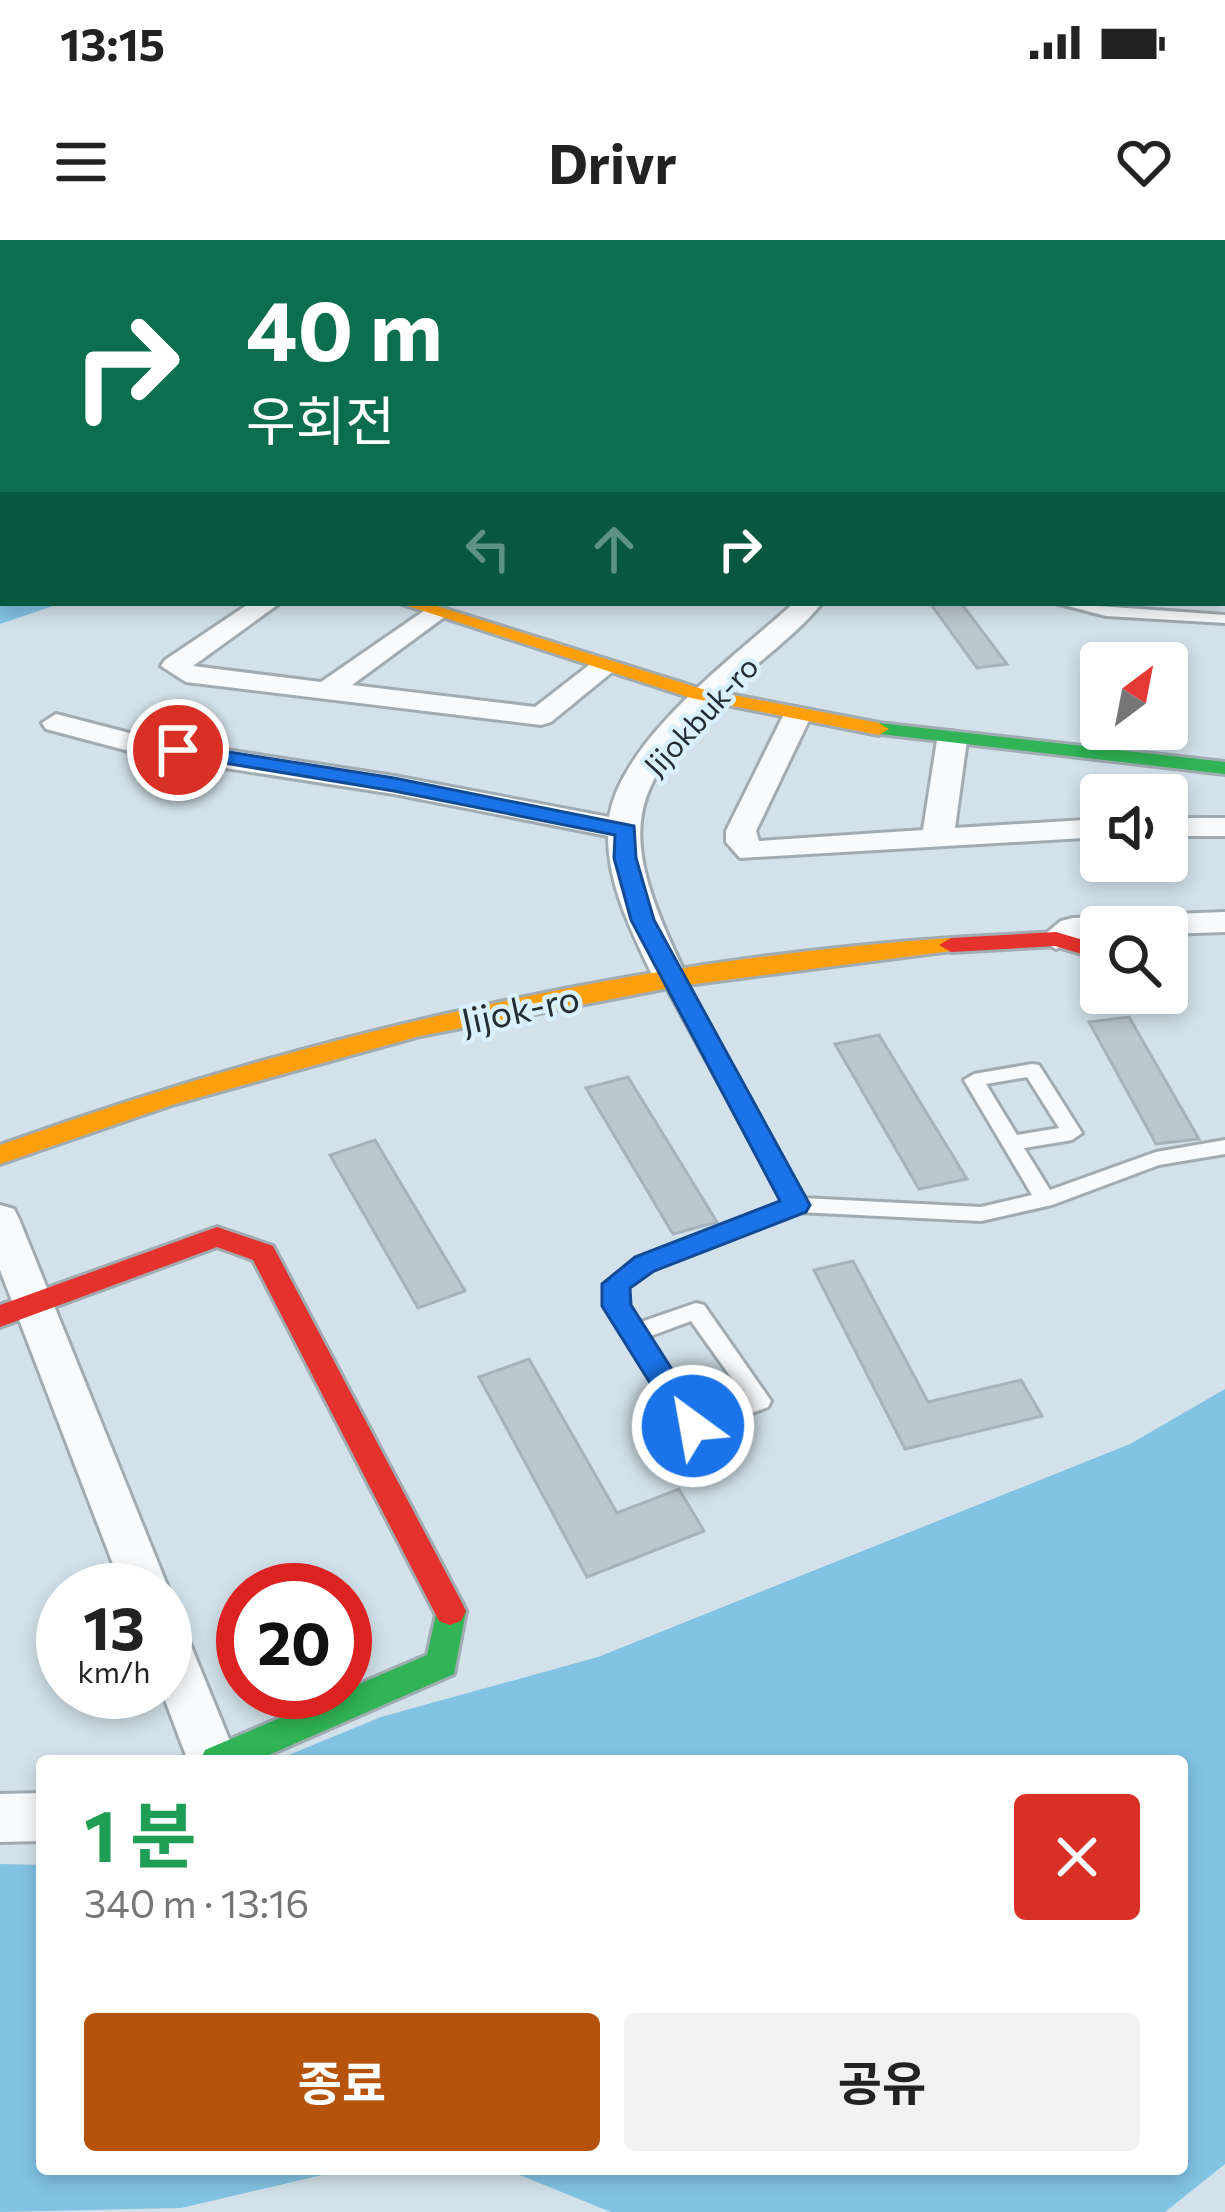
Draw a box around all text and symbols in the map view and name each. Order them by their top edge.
text: 13:15 [60,15,165,70]
icon: menu [48,129,114,195]
text: Drivr [548,129,677,195]
icon: heart [1111,129,1177,195]
text: 40 m [246,276,443,378]
icon: right [48,288,204,444]
text: 우회전 [246,386,395,452]
icon: left [455,516,521,582]
icon: ahead [581,516,647,582]
icon: right [707,516,773,582]
north arrow [1080,642,1188,750]
map controls [1080,642,1188,1014]
street label: Jijokbuk-ro [635,647,765,783]
pin [127,699,229,801]
icon: arrive [145,717,211,783]
button: sound [1080,774,1188,882]
button: search [1080,906,1188,1014]
street label: Jijok-ro [457,974,583,1042]
position arrow [630,1363,756,1489]
speed limit sign: 20 [216,1563,372,1719]
text: 13 [83,1589,145,1662]
text: km/h [78,1652,150,1689]
text: 1 분 [84,1789,197,1877]
button: close [1014,1794,1140,1920]
text: 340 m · 13:16 [84,1878,309,1926]
button: 종료 [84,2013,600,2151]
button: 공유 [624,2013,1140,2151]

